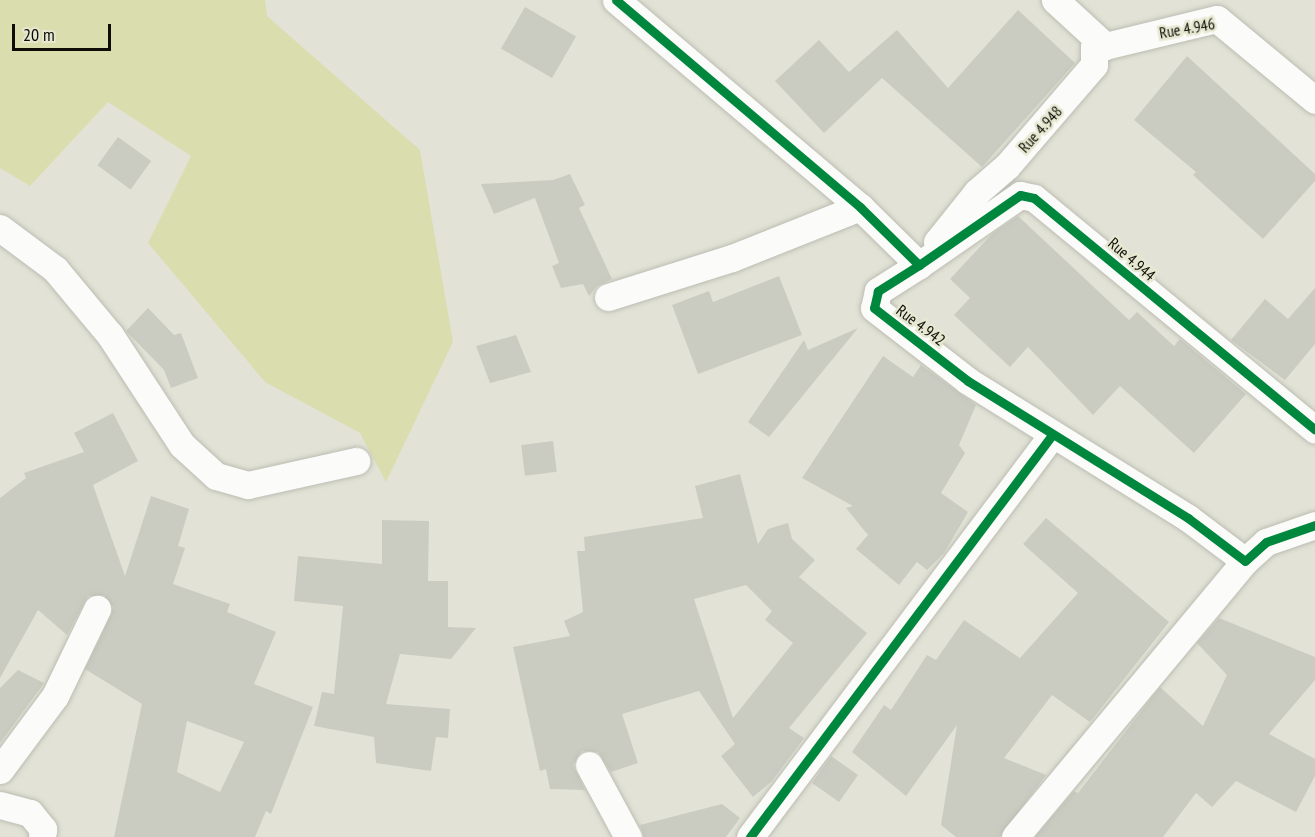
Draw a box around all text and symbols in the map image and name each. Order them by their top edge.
scale bar [15,12,114,50]
street label: Rue 4.946 [1158,14,1216,42]
text: 20 m [23,23,55,46]
street label: Rue 4.948 [1014,102,1066,156]
street label: Rue 4.944 [1104,233,1160,285]
street label: Rue 4.942 [893,300,949,350]

